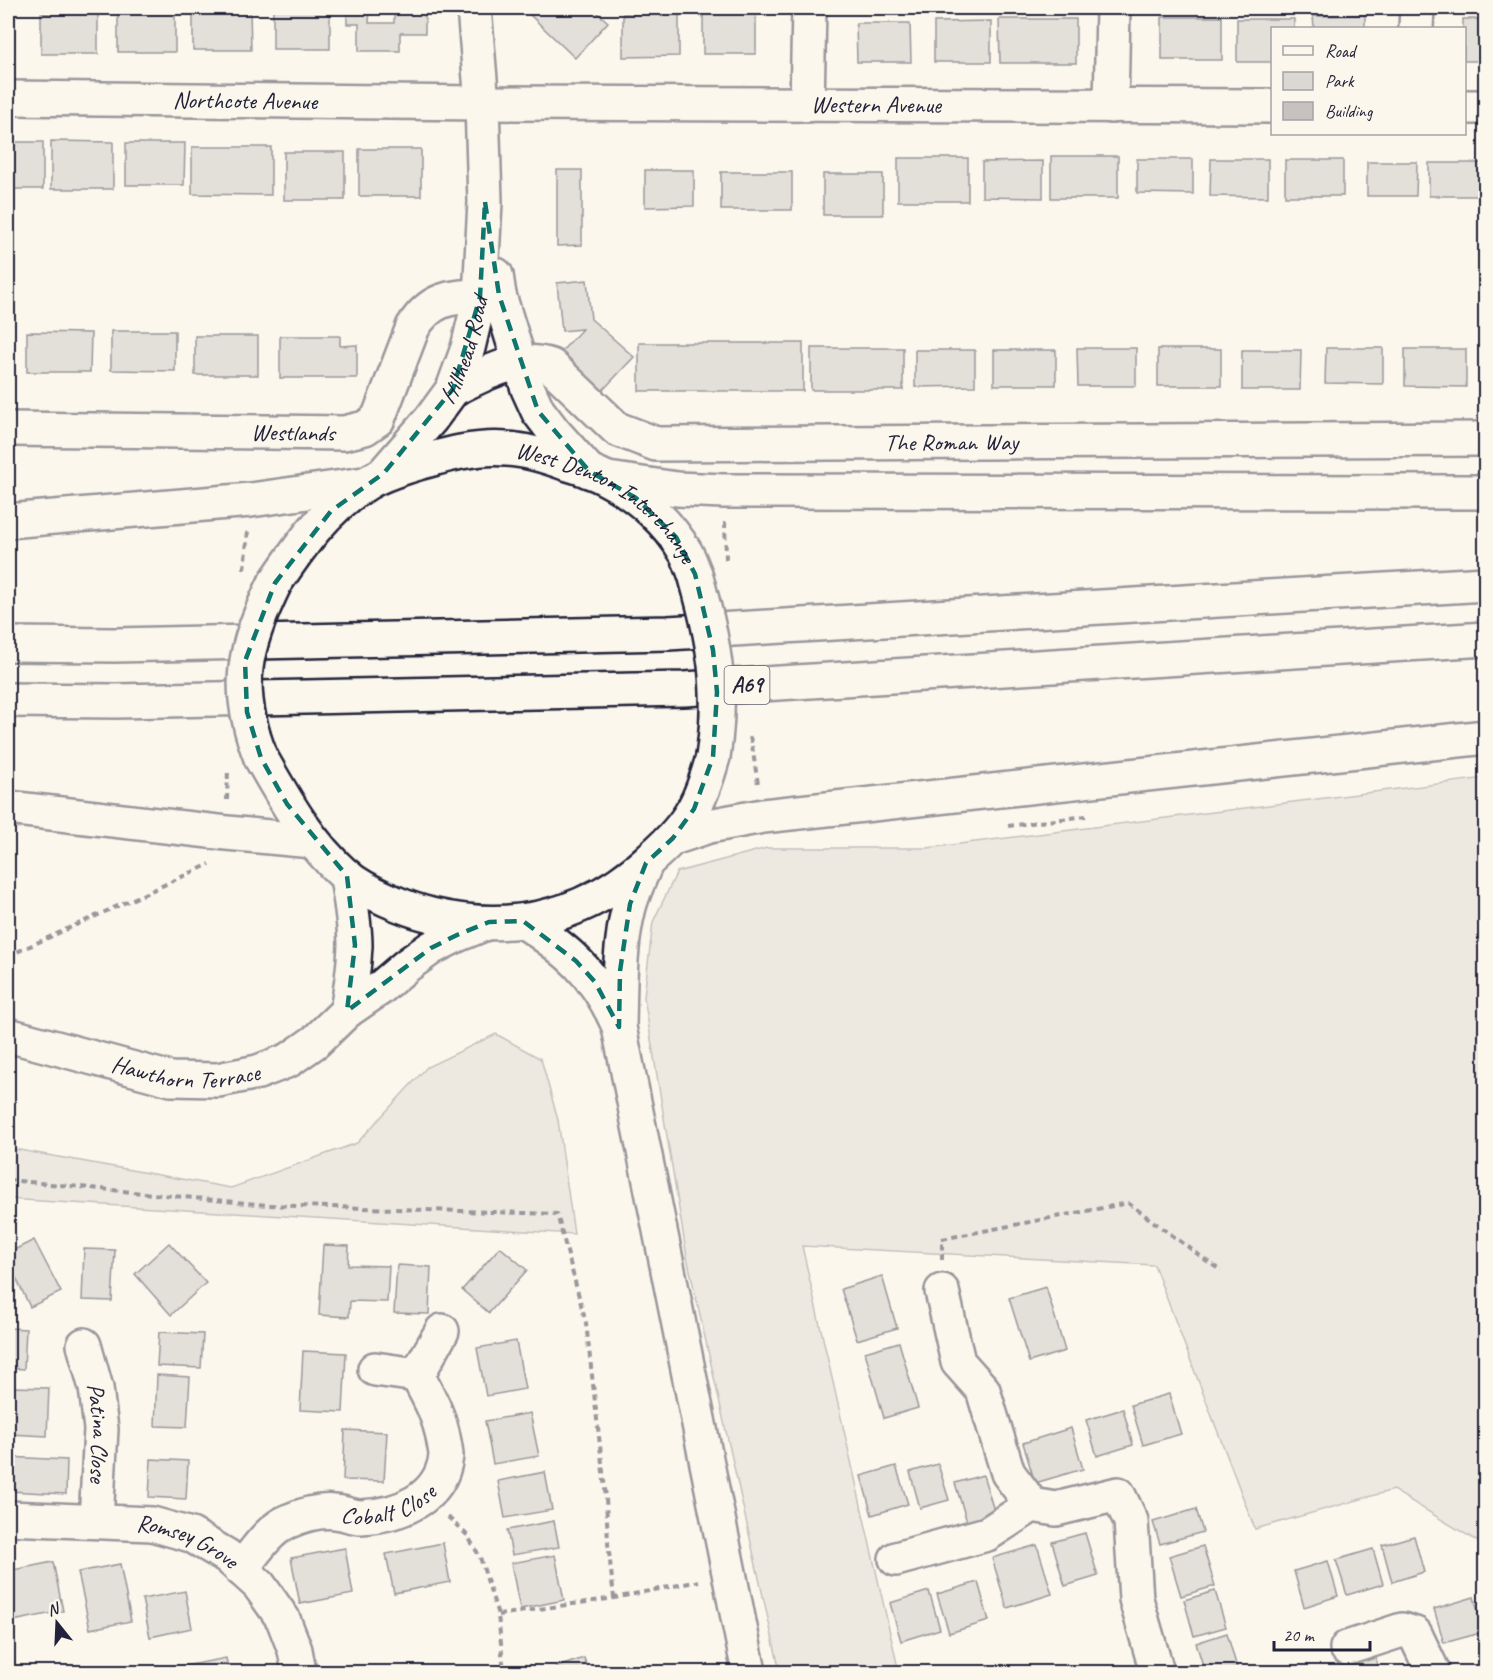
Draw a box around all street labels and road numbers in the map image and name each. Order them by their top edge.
street label: Northcote Avenue [173,85,319,116]
street label: Western Avenue [811,89,943,120]
street label: Hillhead Road [433,290,495,409]
street label: Westlands [251,417,337,448]
street label: The Roman Way [885,427,1020,458]
street label: West Denton Interchange [513,435,705,570]
road number: A69 [724,666,770,704]
street label: Hawthorn Terrace [108,1049,264,1095]
street label: Patina Close [81,1382,116,1486]
street label: Cobalt Close [338,1477,444,1532]
street label: Romsey Grove [136,1508,247,1576]

